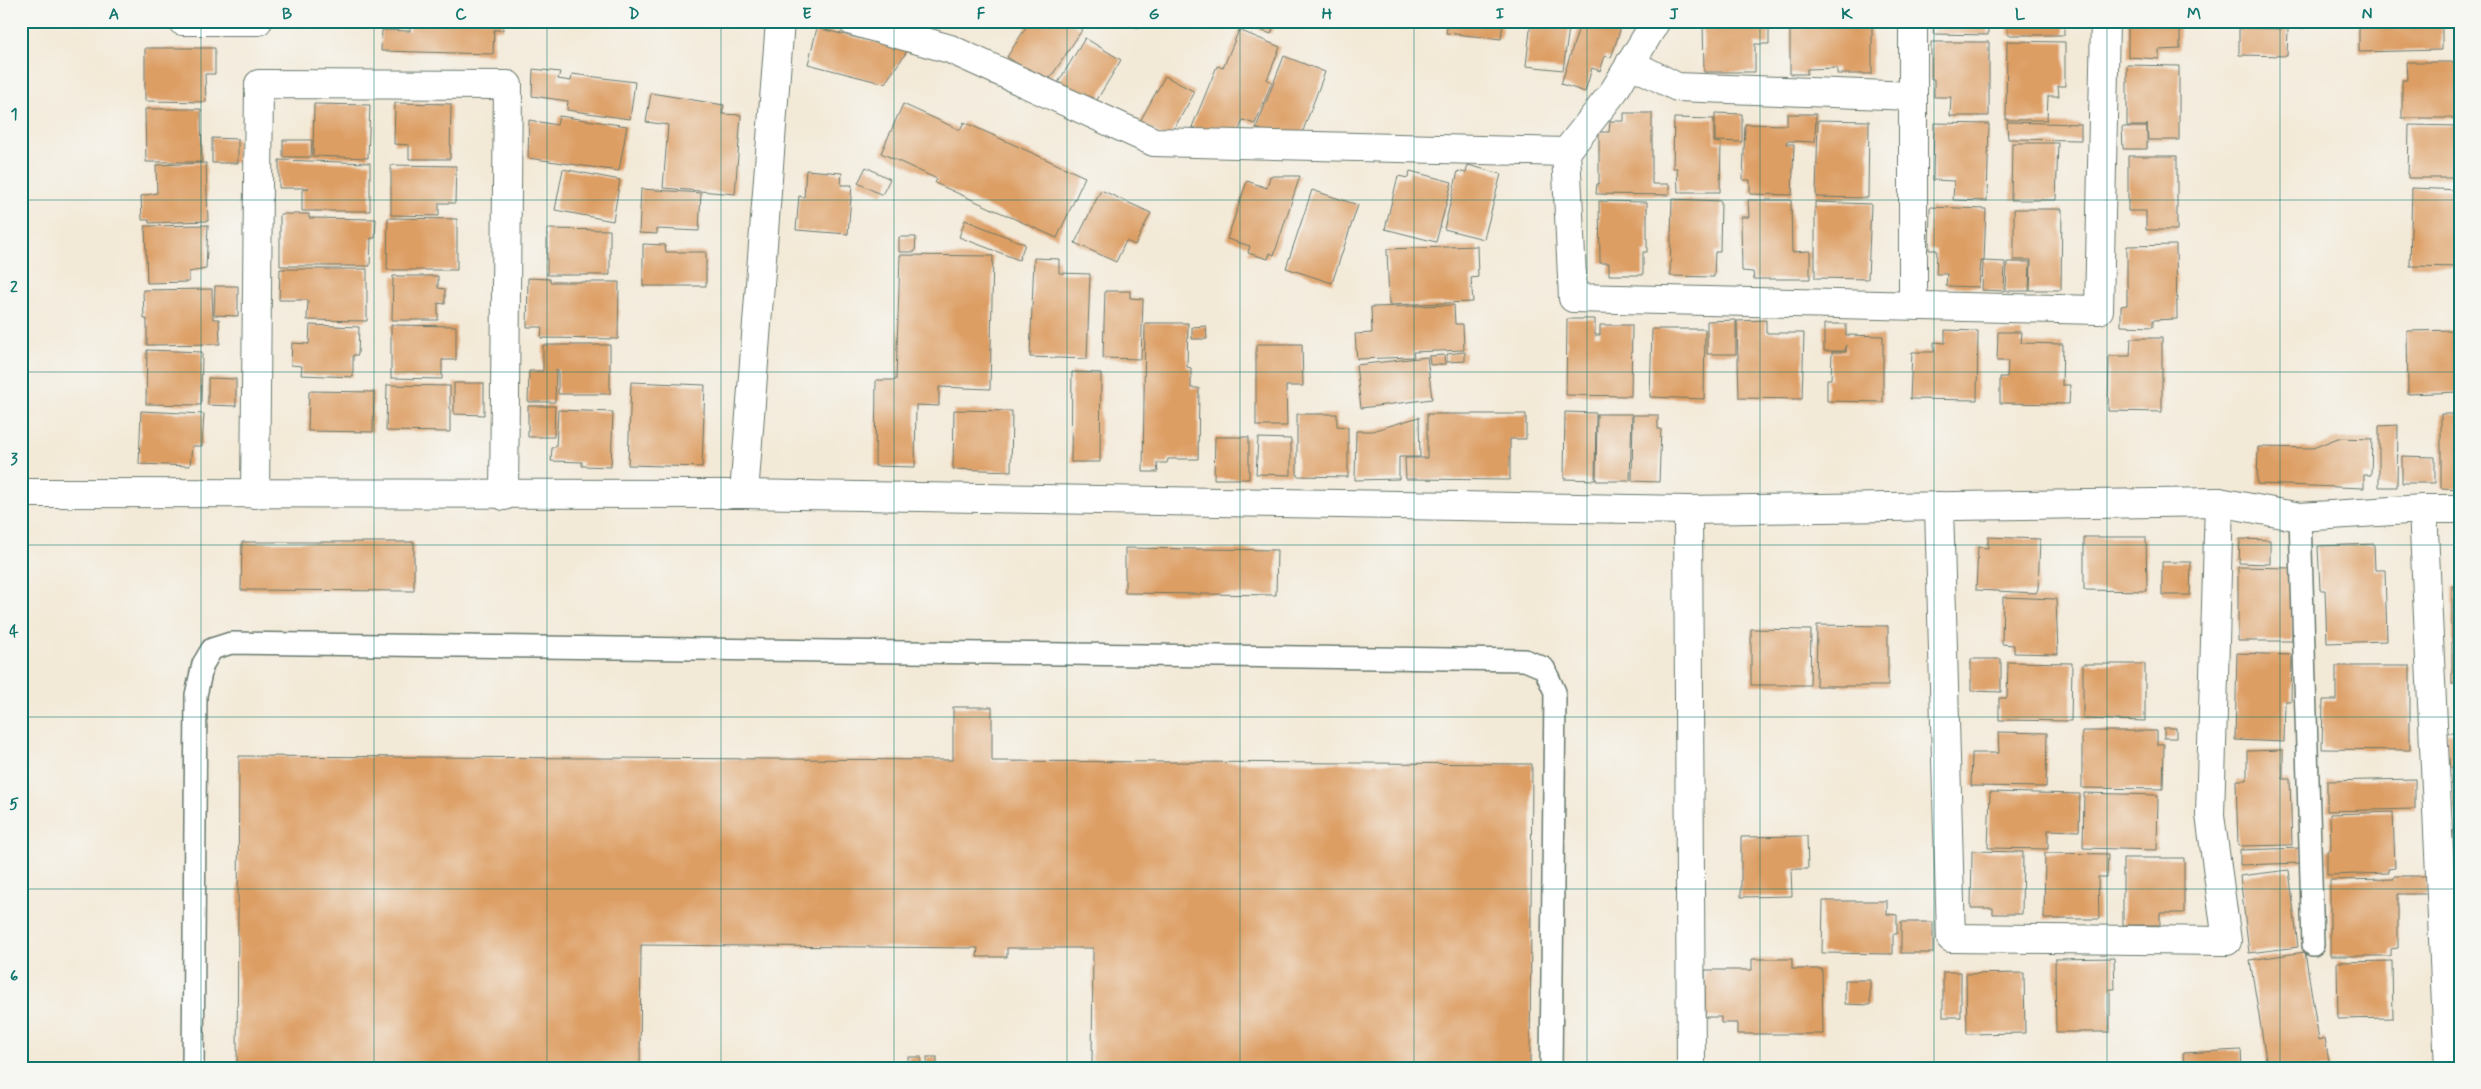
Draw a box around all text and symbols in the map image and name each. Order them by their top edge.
text: A [109,4,119,25]
text: B [282,4,292,25]
text: C [455,4,467,25]
text: D [628,4,640,25]
text: E [802,4,812,25]
text: F [977,4,986,25]
text: G [1149,4,1160,25]
text: H [1322,4,1333,25]
text: I [1496,4,1505,25]
text: J [1669,4,1679,25]
text: K [1841,4,1853,25]
text: L [2015,4,2026,25]
text: M [2187,4,2201,25]
text: N [2362,4,2372,25]
text: 1 [10,104,18,125]
text: 2 [10,277,18,298]
text: 3 [10,449,18,470]
text: 4 [9,621,19,642]
text: 5 [9,794,19,815]
text: 6 [10,966,18,987]

